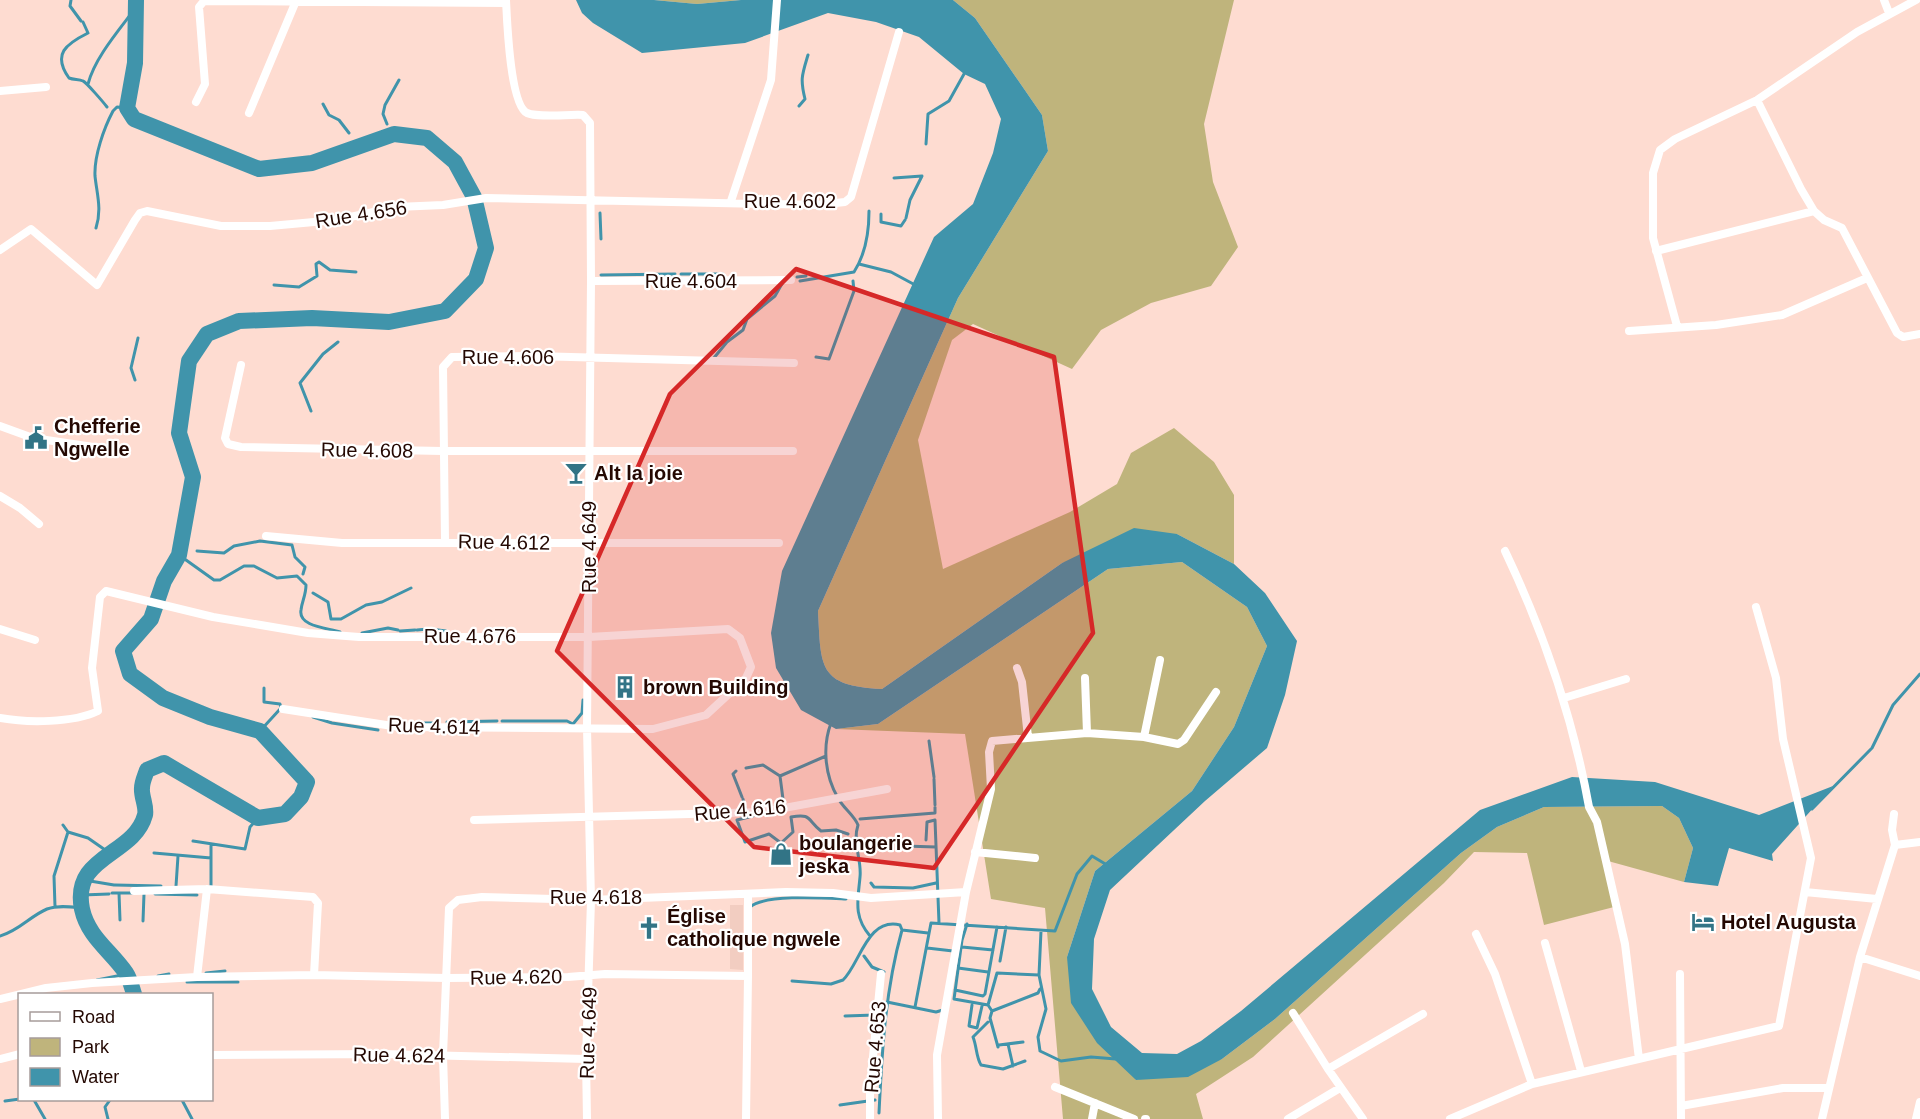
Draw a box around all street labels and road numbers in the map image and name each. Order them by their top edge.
street label: Rue 4.602 [744,190,836,212]
street label: Rue 4.656 [314,196,408,232]
street label: Rue 4.604 [645,270,737,292]
street label: Rue 4.606 [462,346,554,368]
street label: Rue 4.608 [321,438,413,462]
street label: Rue 4.649 [578,501,600,593]
street label: Rue 4.612 [458,530,550,554]
street label: Rue 4.676 [424,625,516,647]
street label: Rue 4.614 [387,713,481,739]
street label: Rue 4.616 [693,795,787,825]
street label: Rue 4.618 [550,886,642,908]
street label: Rue 4.620 [470,965,562,989]
street label: Rue 4.649 [575,986,601,1080]
street label: Rue 4.653 [860,1000,890,1094]
street label: Rue 4.624 [353,1043,445,1067]

